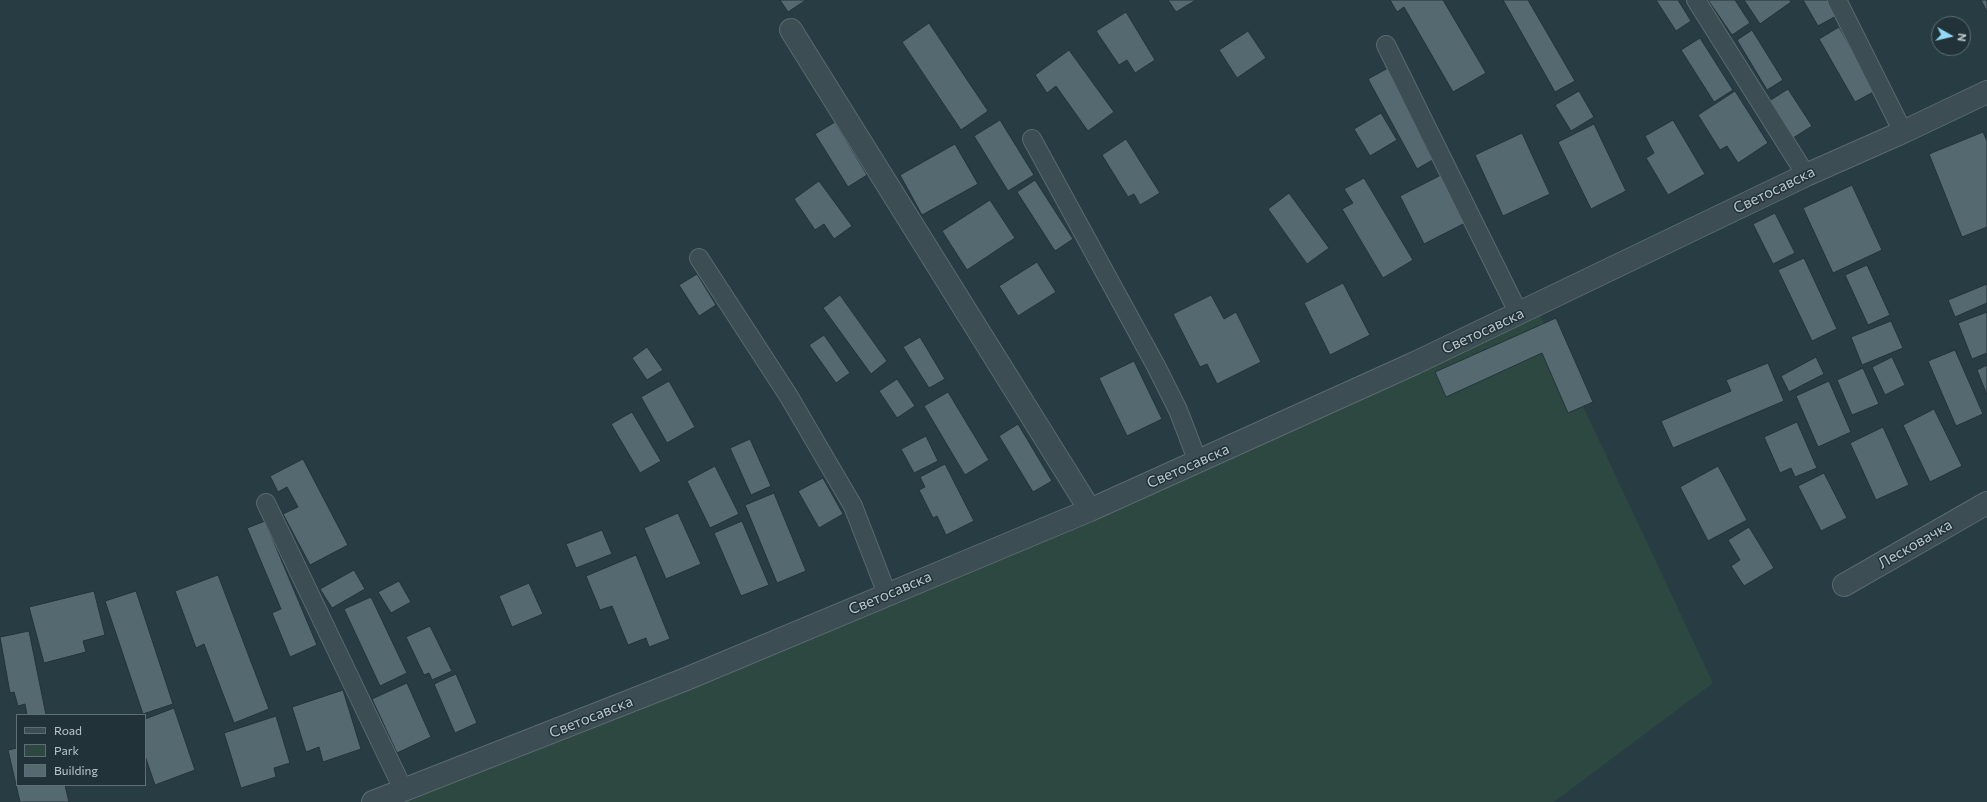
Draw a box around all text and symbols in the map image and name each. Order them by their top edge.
north arrow [1931,16,1971,56]
text: N [1955,33,1969,43]
street label: Светосавска [1730,163,1818,217]
street label: Светосавска [1439,304,1527,358]
street label: Светосавска [1144,440,1232,492]
street label: Лесковачка [1875,516,1955,572]
street label: Светосавска [846,567,934,619]
street label: Светосавска [547,692,635,742]
legend [16,714,146,786]
text: Road [54,723,82,737]
text: Park [54,743,79,757]
text: Building [54,763,98,777]

